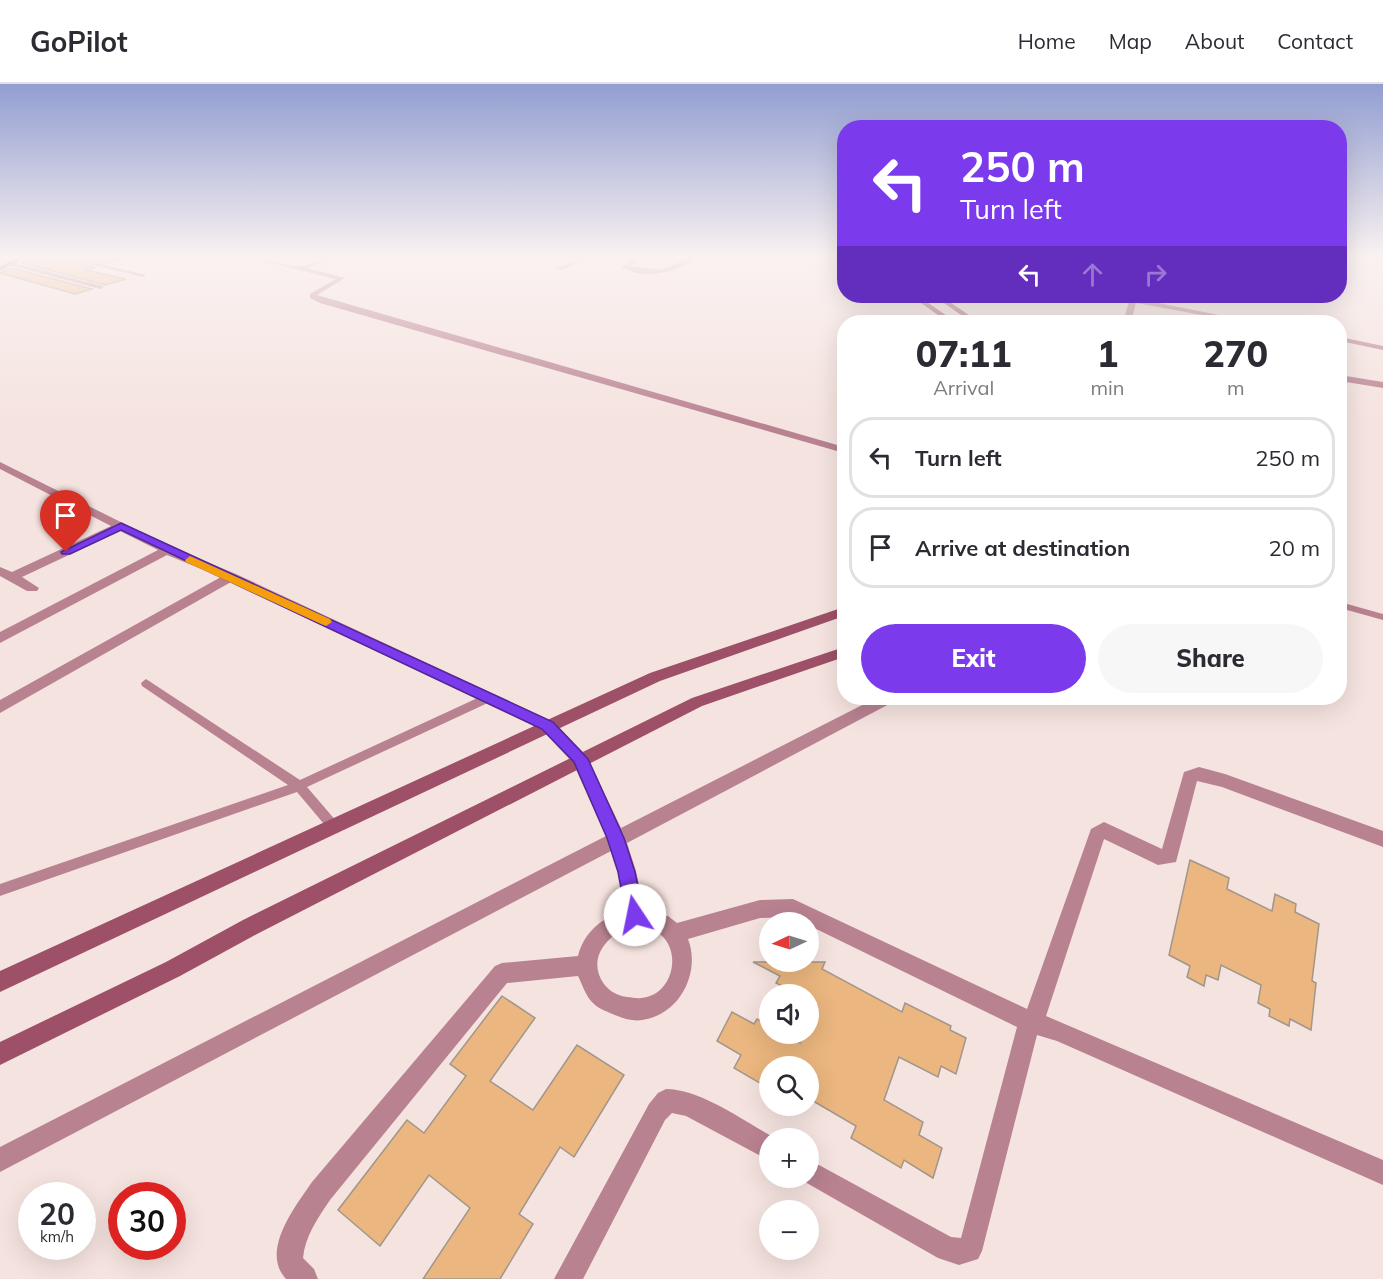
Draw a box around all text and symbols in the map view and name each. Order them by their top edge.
text: GoPilot [30,24,128,59]
text: Home [1018,28,1076,54]
text: Map [1109,28,1152,54]
text: About [1185,28,1244,54]
text: Contact [1277,28,1353,54]
text: 250 m [960,140,1085,193]
icon: left [861,144,939,222]
text: Turn left [960,192,1062,226]
icon: left [1013,258,1046,291]
icon: ahead [1076,258,1109,291]
icon: right [1139,258,1172,291]
text: 07:11 [916,331,1012,376]
text: 1 [1097,331,1118,376]
text: 270 [1203,331,1268,376]
text: Arrival [933,375,994,400]
text: min [1090,375,1125,400]
text: m [1227,375,1245,400]
icon: left [864,441,897,474]
text: Turn left [915,444,1002,472]
text: 250 m [1255,444,1320,472]
pin [40,490,91,552]
icon: arrive [49,499,82,532]
icon: arrive [864,531,897,564]
text: Arrive at destination [915,534,1130,562]
text: 20 m [1269,534,1320,562]
button: Exit [861,624,1086,693]
button: Share [1098,624,1323,693]
position arrow [603,883,667,947]
north arrow [759,912,819,972]
map controls [759,912,819,1260]
button: sound [759,984,819,1044]
button: search [759,1056,819,1116]
button: + [759,1128,819,1188]
speed limit sign: 30 [108,1182,186,1260]
text: 20 [39,1195,75,1233]
button: − [759,1200,819,1260]
text: km/h [40,1227,74,1246]

